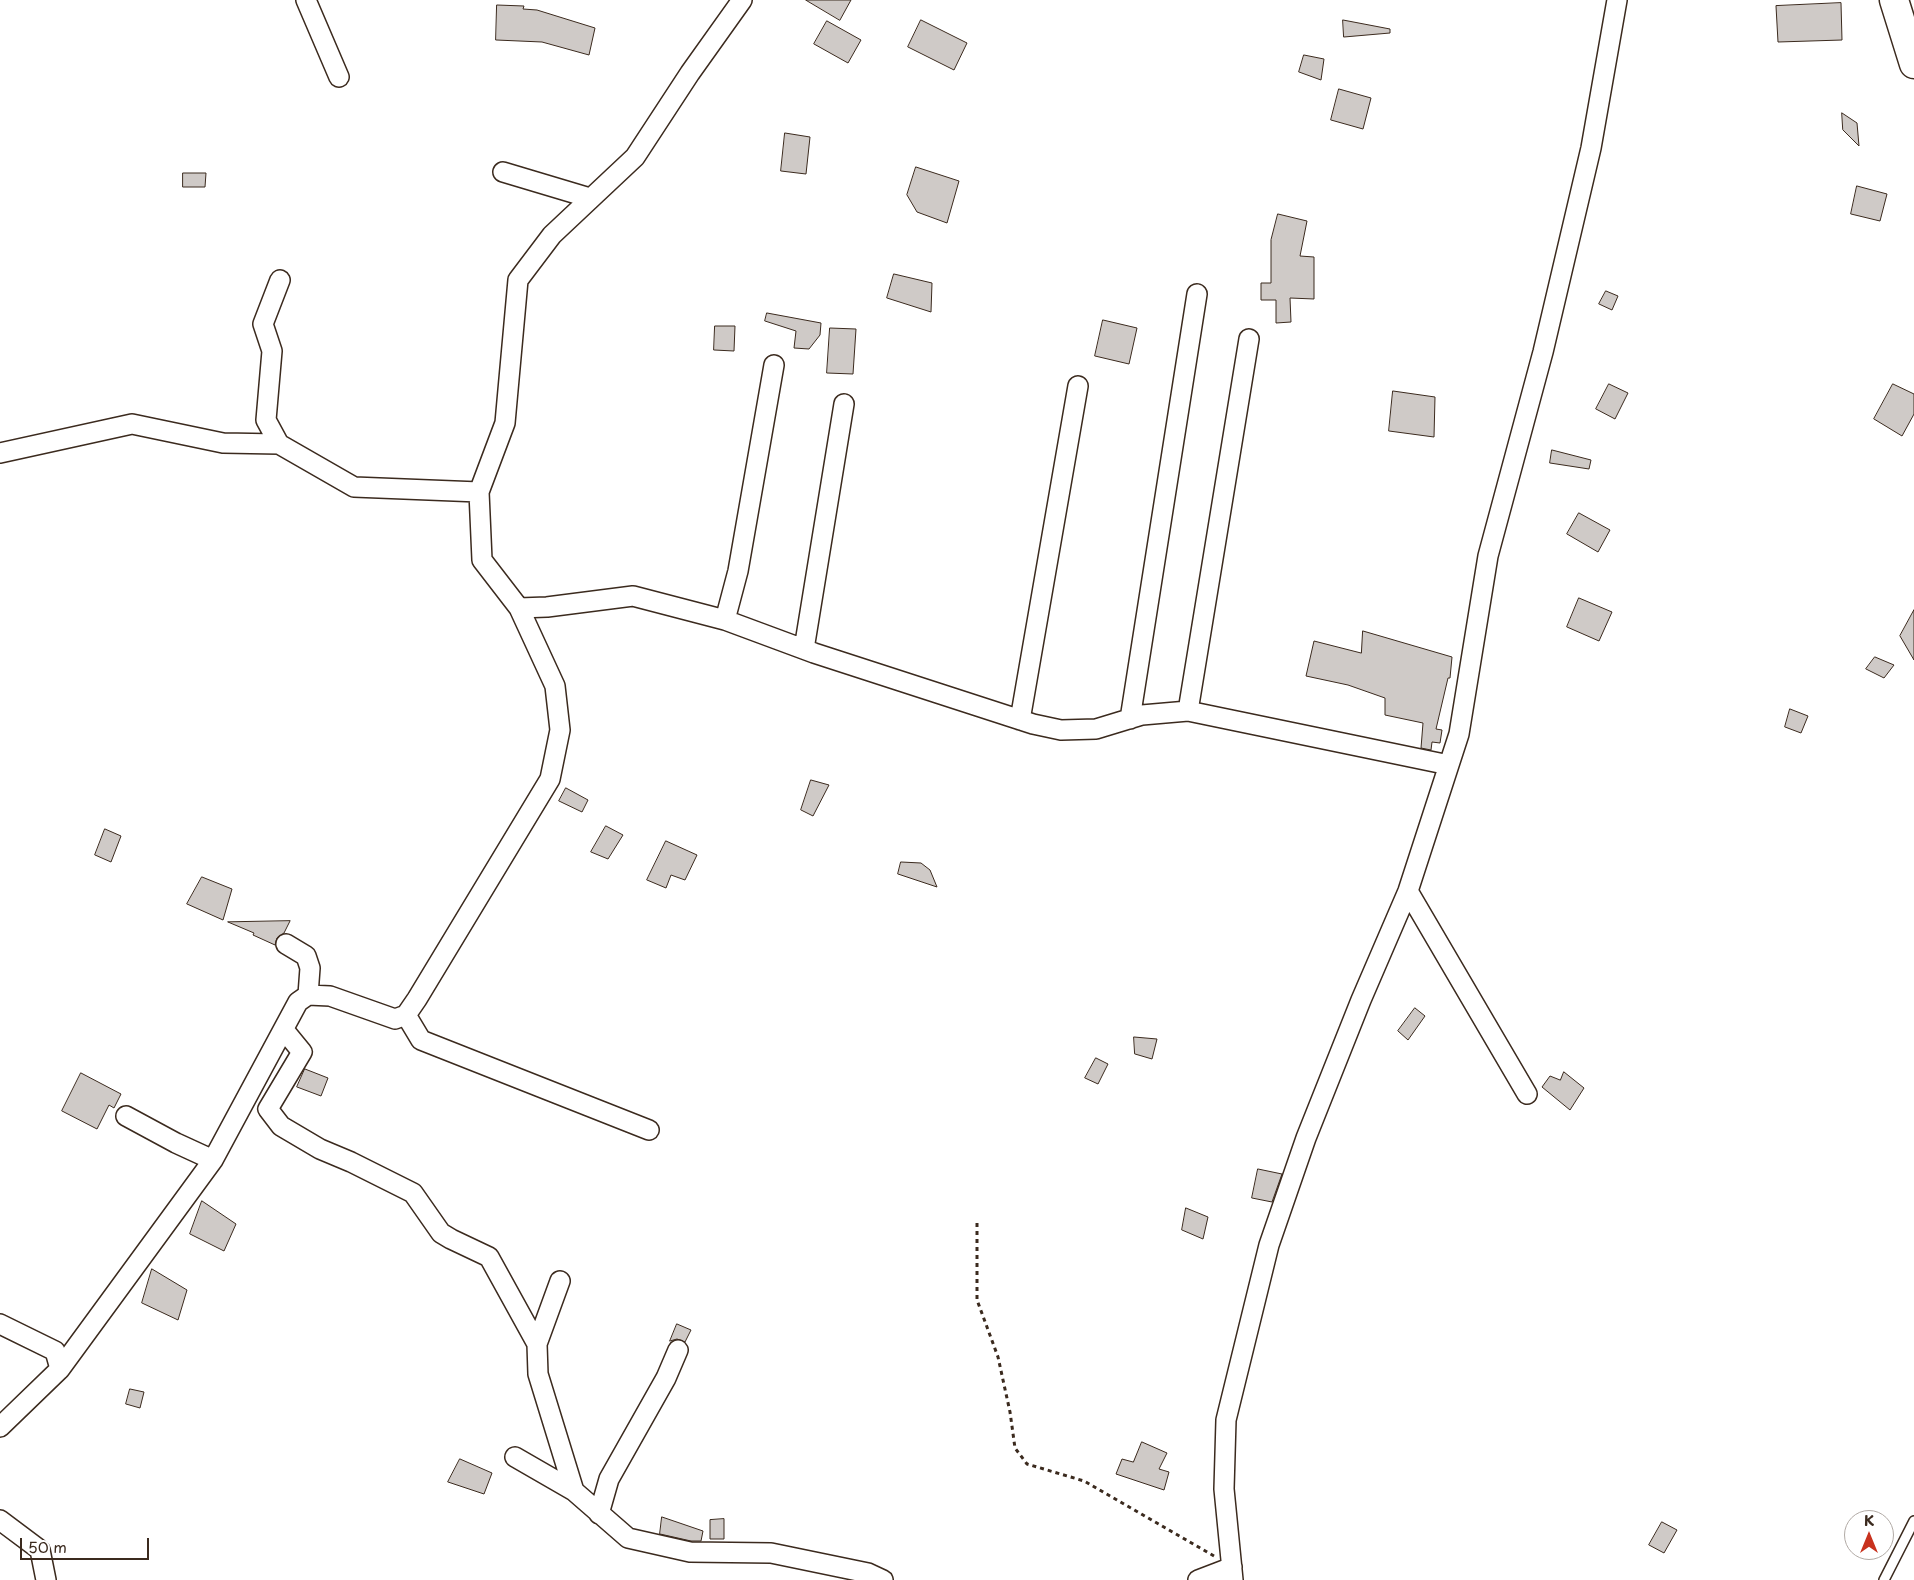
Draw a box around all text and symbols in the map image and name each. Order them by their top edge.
north arrow [1844,1510,1894,1560]
text: K [1864,1510,1874,1531]
scale bar [22,1528,151,1560]
text: 50 m [28,1535,67,1558]

